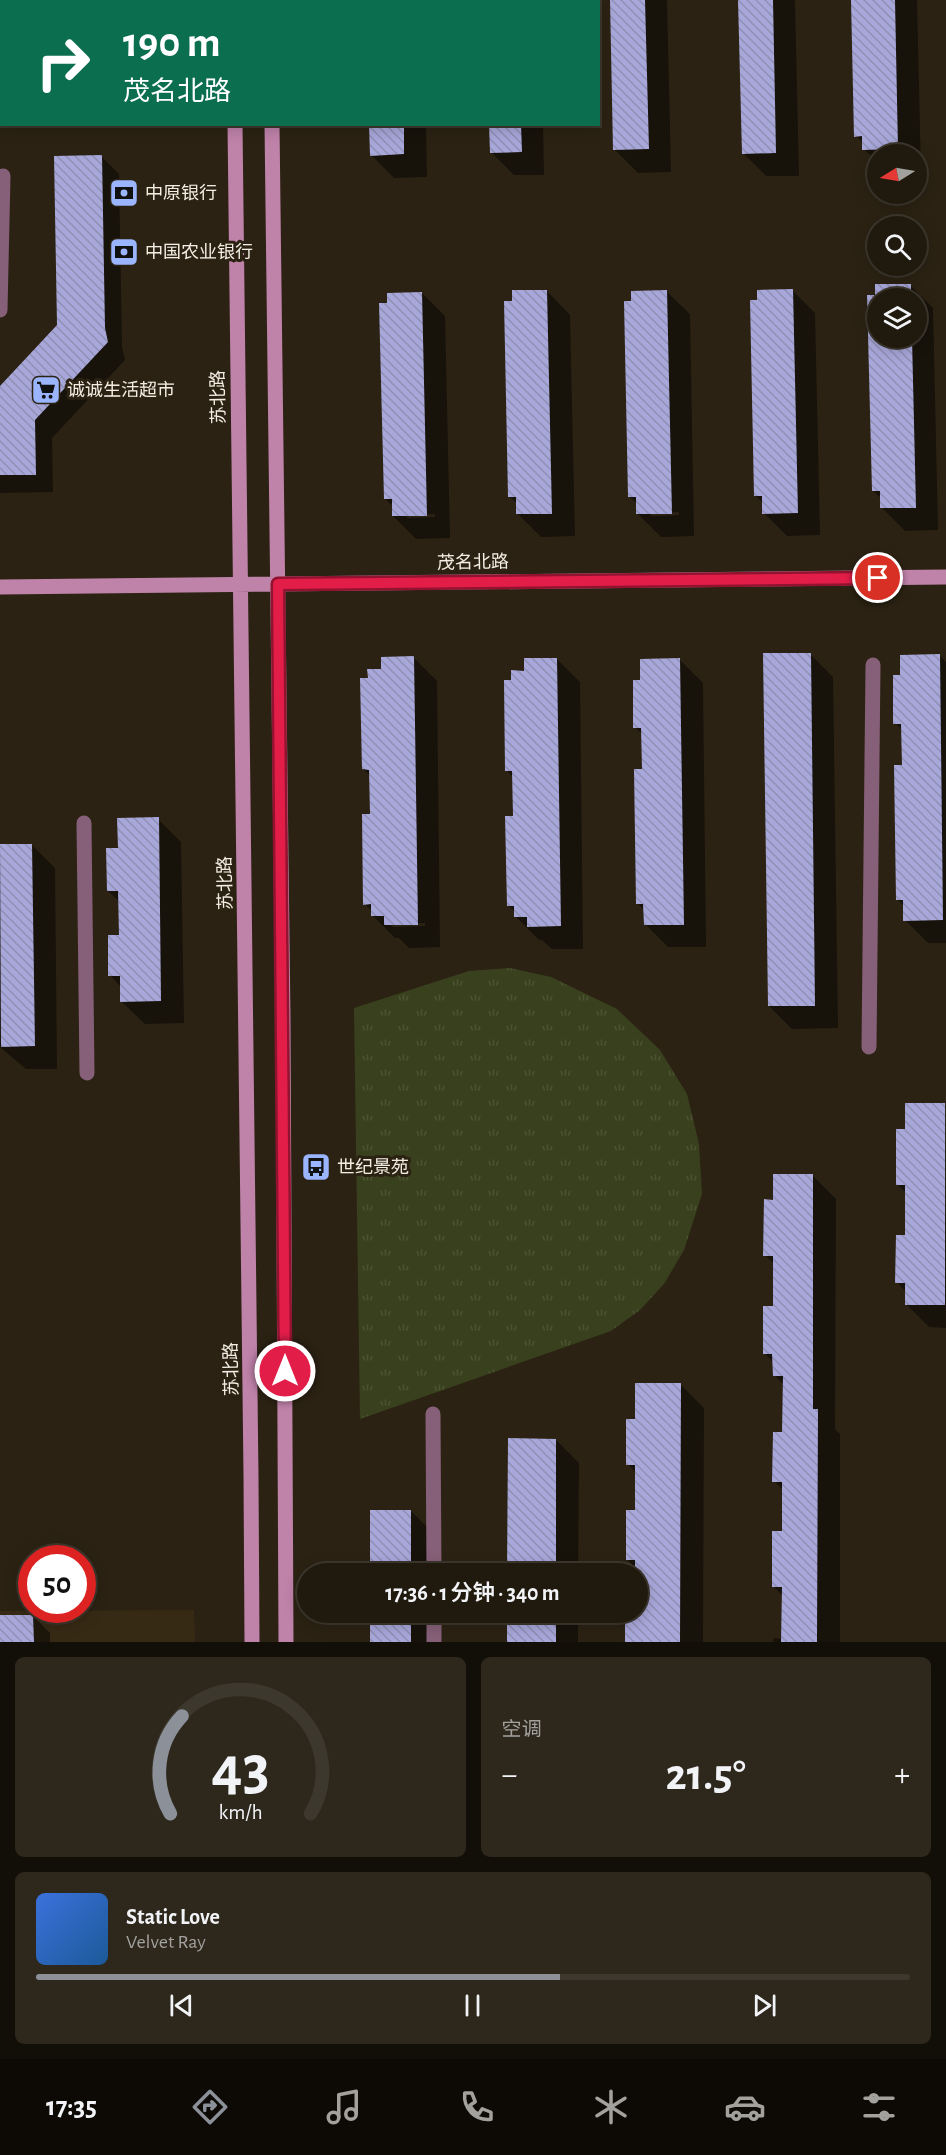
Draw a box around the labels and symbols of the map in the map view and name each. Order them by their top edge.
north arrow [867,144,927,204]
bank icon: 中原银行 [108,177,140,209]
place label: 中原银行 [145,183,217,203]
bank icon: 中国农业银行 [108,236,140,268]
place label: 中国农业银行 [145,242,253,262]
street label: 苏北路 [208,370,228,424]
supermarket icon: 诚诚生活超市 [30,374,62,406]
place label: 诚诚生活超市 [67,380,175,400]
street label: 茂名北路 [437,551,509,573]
pin [852,552,903,603]
street label: 苏北路 [215,856,235,910]
bus stop icon: 世纪景苑 [300,1151,332,1183]
place label: 世纪景苑 [337,1157,409,1177]
position arrow [253,1339,317,1403]
street label: 苏北路 [221,1342,241,1396]
speed limit sign: 50 [18,1545,96,1623]

